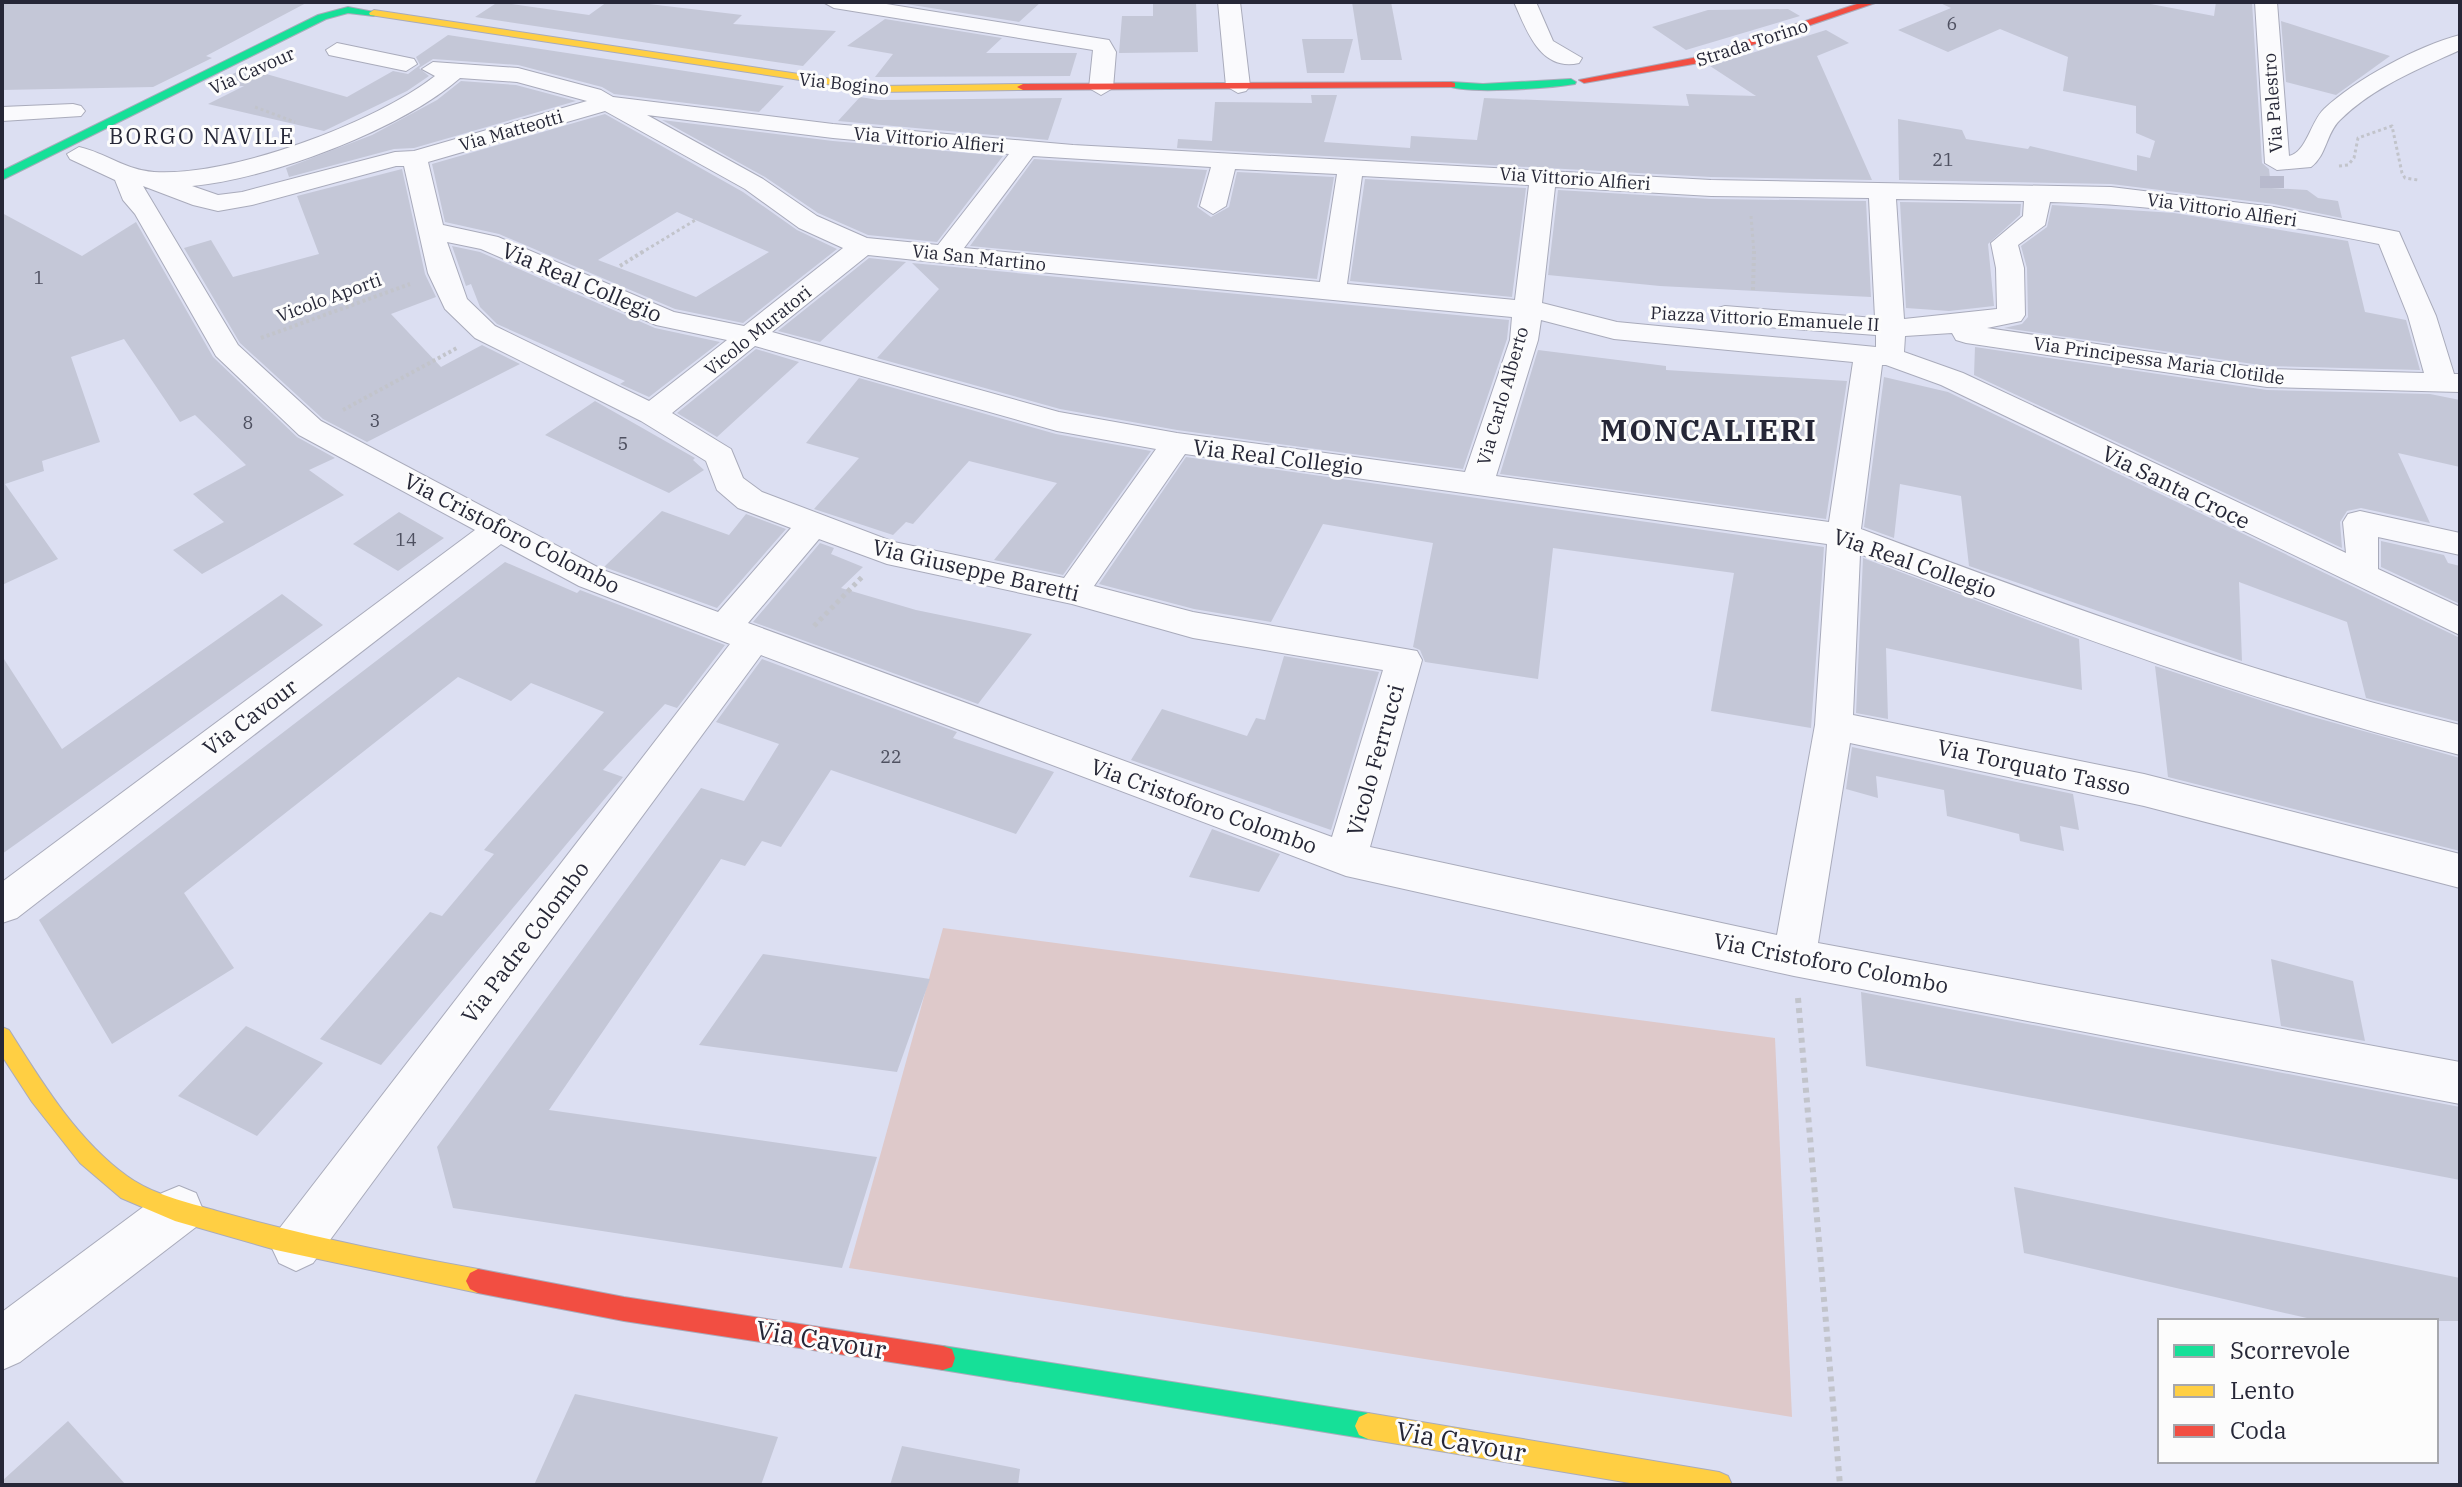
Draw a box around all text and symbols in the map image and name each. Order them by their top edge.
house number: 6 [1947,12,1957,35]
street label: Strada Torino [1693,14,1811,71]
street label: Via Cavour [206,42,298,100]
street label: Via Palestro [2258,52,2287,154]
street label: Via Bogino [798,67,890,100]
street label: Via Matteotti [456,105,566,156]
district label: BORGO NAVILE [109,121,295,150]
street label: Via Vittorio Alfieri [853,121,1006,158]
house number: 21 [1932,148,1954,171]
street label: Via Vittorio Alfieri [1499,162,1652,195]
street label: Via Vittorio Alfieri [2145,188,2299,231]
street label: Via Real Collegio [498,235,667,328]
street label: Via San Martino [911,239,1047,276]
house number: 1 [34,266,44,289]
street label: Vicolo Aporti [273,268,385,327]
street label: Vicolo Muratori [700,280,816,381]
street label: Piazza Vittorio Emanuele II [1650,301,1880,336]
street label: Via Carlo Alberto [1472,324,1533,468]
street label: Via Principessa Maria Clotilde [2032,331,2286,390]
house number: 3 [370,409,380,432]
district label: MONCALIERI [1600,410,1818,449]
house number: 8 [243,411,253,434]
house number: 5 [618,432,628,455]
street label: Via Real Collegio [1191,432,1365,481]
street label: Via Santa Croce [2097,438,2255,535]
street label: Via Cristoforo Colombo [399,465,625,600]
street label: Via Real Collegio [1830,521,2001,604]
house number: 14 [395,528,417,551]
street label: Via Giuseppe Baretti [870,532,1083,607]
street label: Via Cavour [197,671,303,762]
street label: Vicolo Ferrucci [1339,681,1410,839]
street label: Via Torquato Tasso [1935,732,2133,801]
house number: 22 [880,745,902,768]
street label: Via Cristoforo Colombo [1087,751,1321,860]
street label: Via Padre Colombo [454,855,595,1029]
street label: Via Cristoforo Colombo [1711,925,1951,1000]
street label: Via Cavour [754,1312,889,1366]
legend [2158,1319,2438,1463]
text: Scorrevole [2230,1334,2350,1366]
text: Lento [2230,1374,2294,1406]
street label: Via Cavour [1393,1413,1529,1469]
text: Coda [2230,1414,2287,1446]

